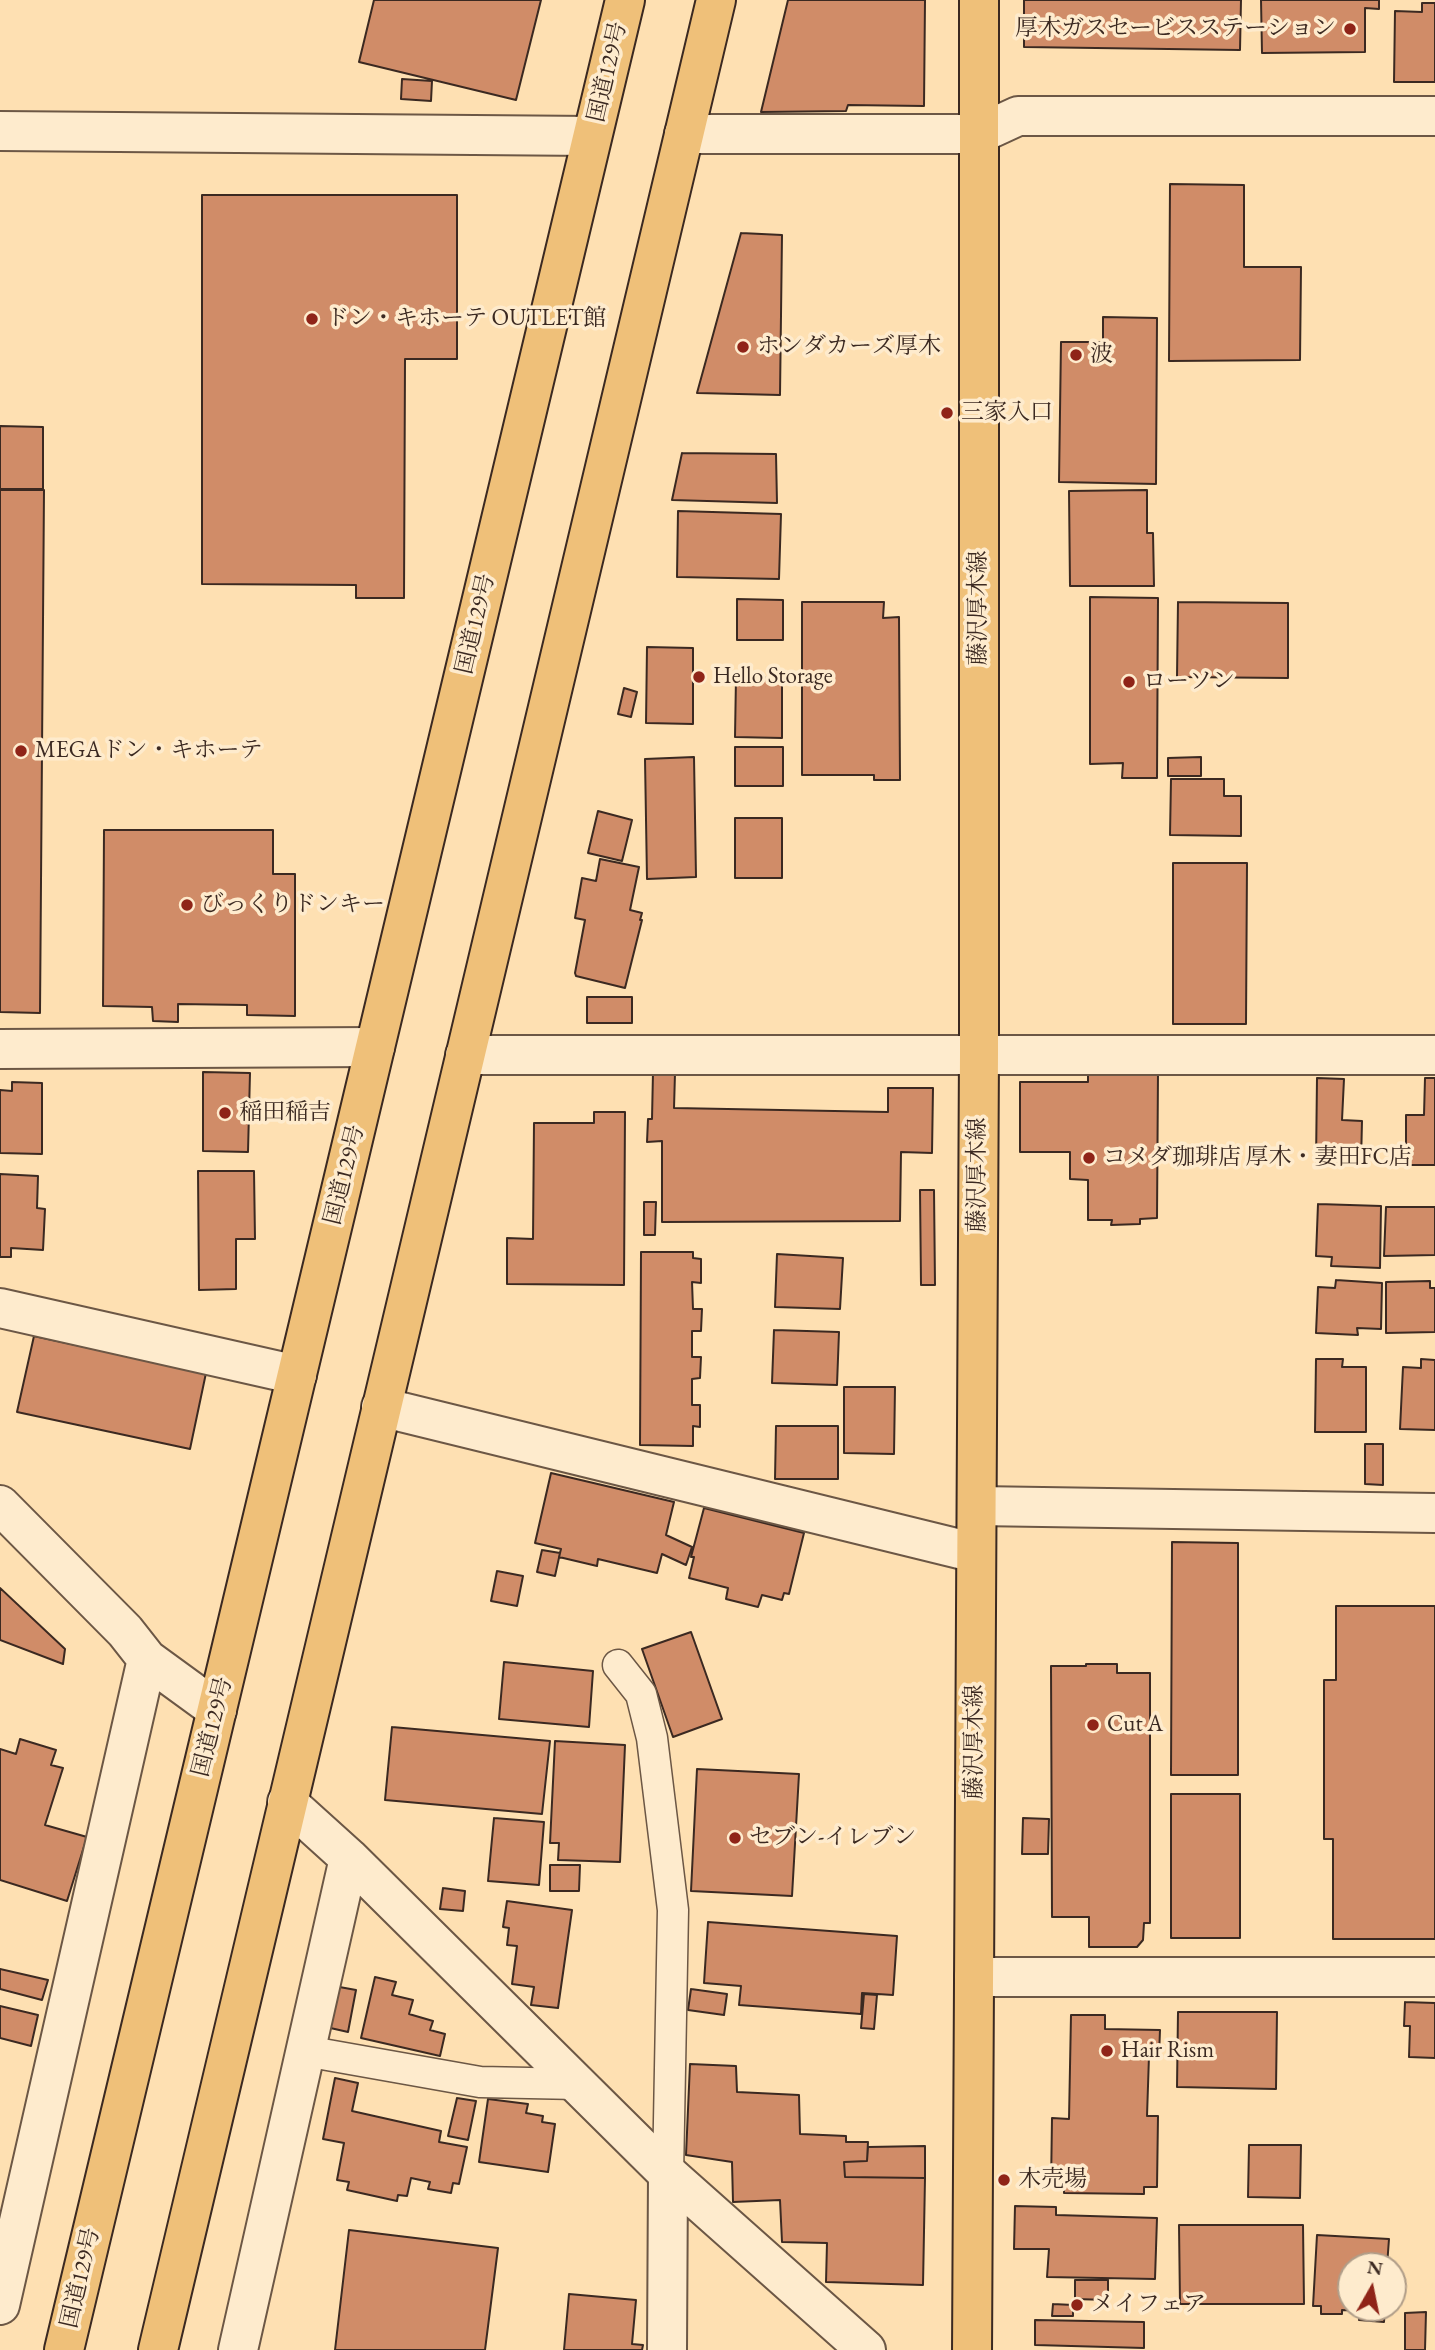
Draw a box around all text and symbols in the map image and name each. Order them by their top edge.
place label: 厚木ガスセービスステーション [1015,15,1336,43]
street label: 国道129号 [583,19,633,125]
marker: 厚木ガスセービスステーション [1342,21,1358,37]
place label: ドン・キホーテ OUTLET館 [326,305,606,333]
marker: ドン・キホーテ OUTLET館 [304,311,320,327]
place label: ホンダカーズ厚木 [757,333,941,361]
marker: ホンダカーズ厚木 [735,339,751,355]
place label: 波 [1090,341,1113,369]
marker: 波 [1068,347,1084,363]
place label: 三家入口 [961,399,1053,427]
marker: 三家入口 [939,405,955,421]
street label: 藤沢厚木線 [965,551,993,665]
street label: 国道129号 [451,571,501,677]
place label: Hello Storage [713,663,833,691]
place label: ローソン [1143,668,1235,696]
marker: Hello Storage [691,669,707,685]
marker: ローソン [1121,674,1137,690]
place label: MEGAドン・キホーテ [35,737,262,765]
marker: MEGAドン・キホーテ [13,743,29,759]
place label: びっくりドンキー [201,891,385,919]
marker: びっくりドンキー [179,897,195,913]
place label: 稲田稲吉 [239,1099,331,1127]
marker: 稲田稲吉 [217,1105,233,1121]
street label: 藤沢厚木線 [964,1118,992,1232]
street label: 国道129号 [319,1122,371,1228]
place label: コメダ珈琲店 厚木・妻田FC店 [1103,1144,1412,1172]
marker: コメダ珈琲店 厚木・妻田FC店 [1081,1150,1097,1166]
street label: 国道129号 [187,1674,239,1780]
street label: 藤沢厚木線 [961,1685,989,1799]
place label: Cut A [1107,1711,1163,1739]
marker: Cut A [1085,1717,1101,1733]
place label: セブン-イレブン [749,1824,916,1852]
marker: セブン-イレブン [727,1830,743,1846]
place label: Hair Rism [1121,2037,1214,2065]
marker: Hair Rism [1099,2043,1115,2059]
place label: 木売場 [1018,2166,1087,2194]
marker: 木売場 [996,2172,1012,2188]
street label: 国道129号 [56,2225,106,2331]
north arrow [1337,2252,1407,2322]
text: N [1366,2254,1385,2281]
place label: メイフェア [1091,2291,1206,2319]
marker: メイフェア [1069,2297,1085,2313]

